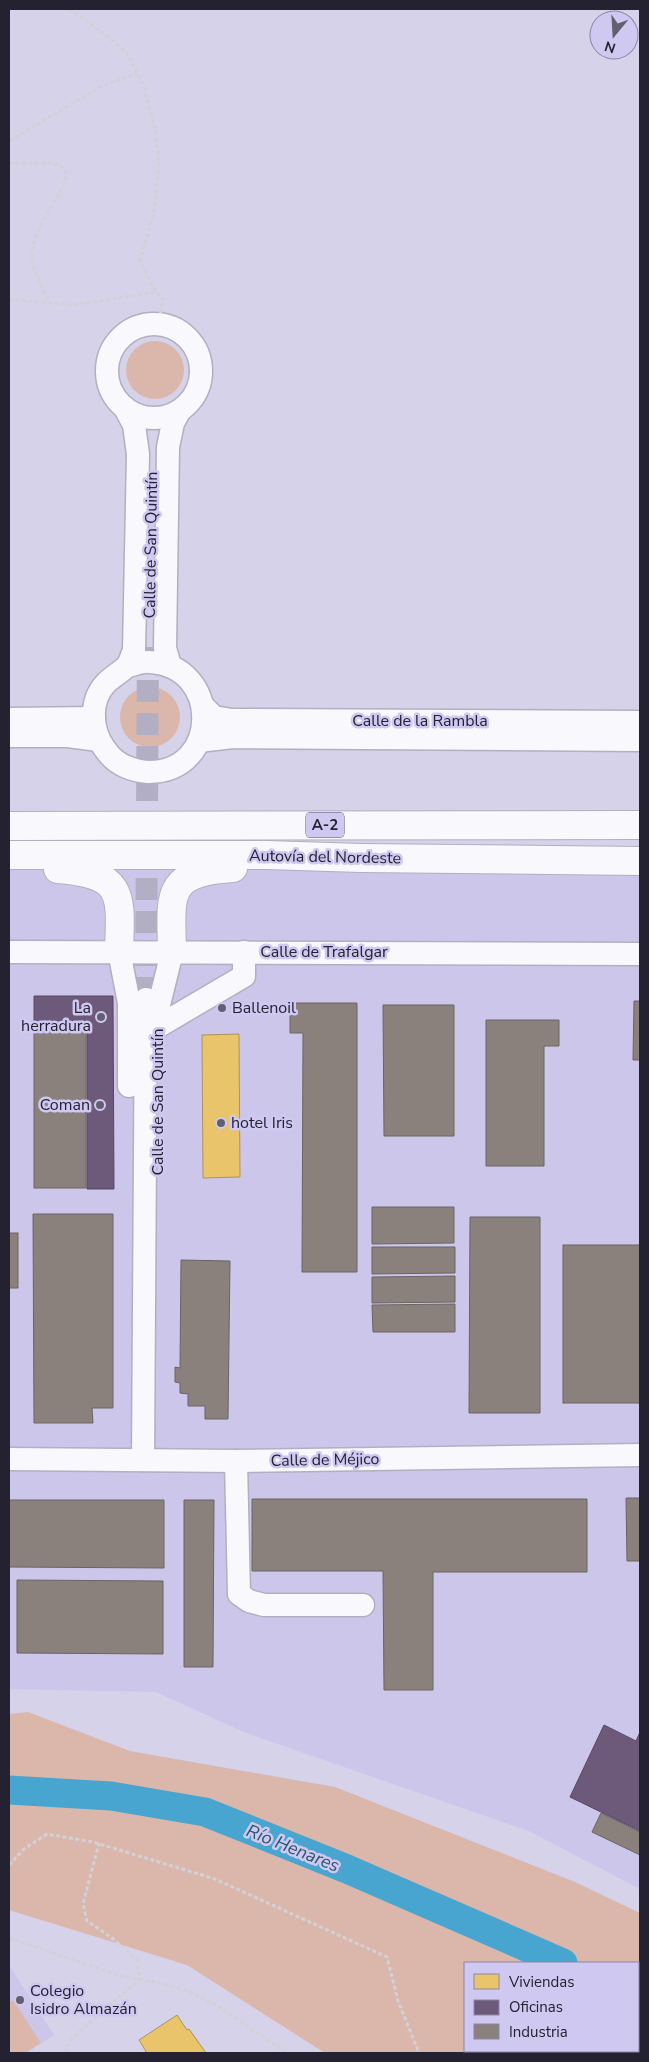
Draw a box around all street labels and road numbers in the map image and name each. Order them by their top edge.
street label: Calle de San Quintín [139,471,163,619]
street label: Calle de la Rambla [352,710,488,732]
road number: A-2 [306,812,344,838]
street label: Autovía del Nordeste [249,845,401,869]
street label: Calle de Trafalgar [260,941,388,963]
street label: Calle de San Quintín [147,1029,169,1175]
street label: Calle de Méjico [270,1448,380,1472]

